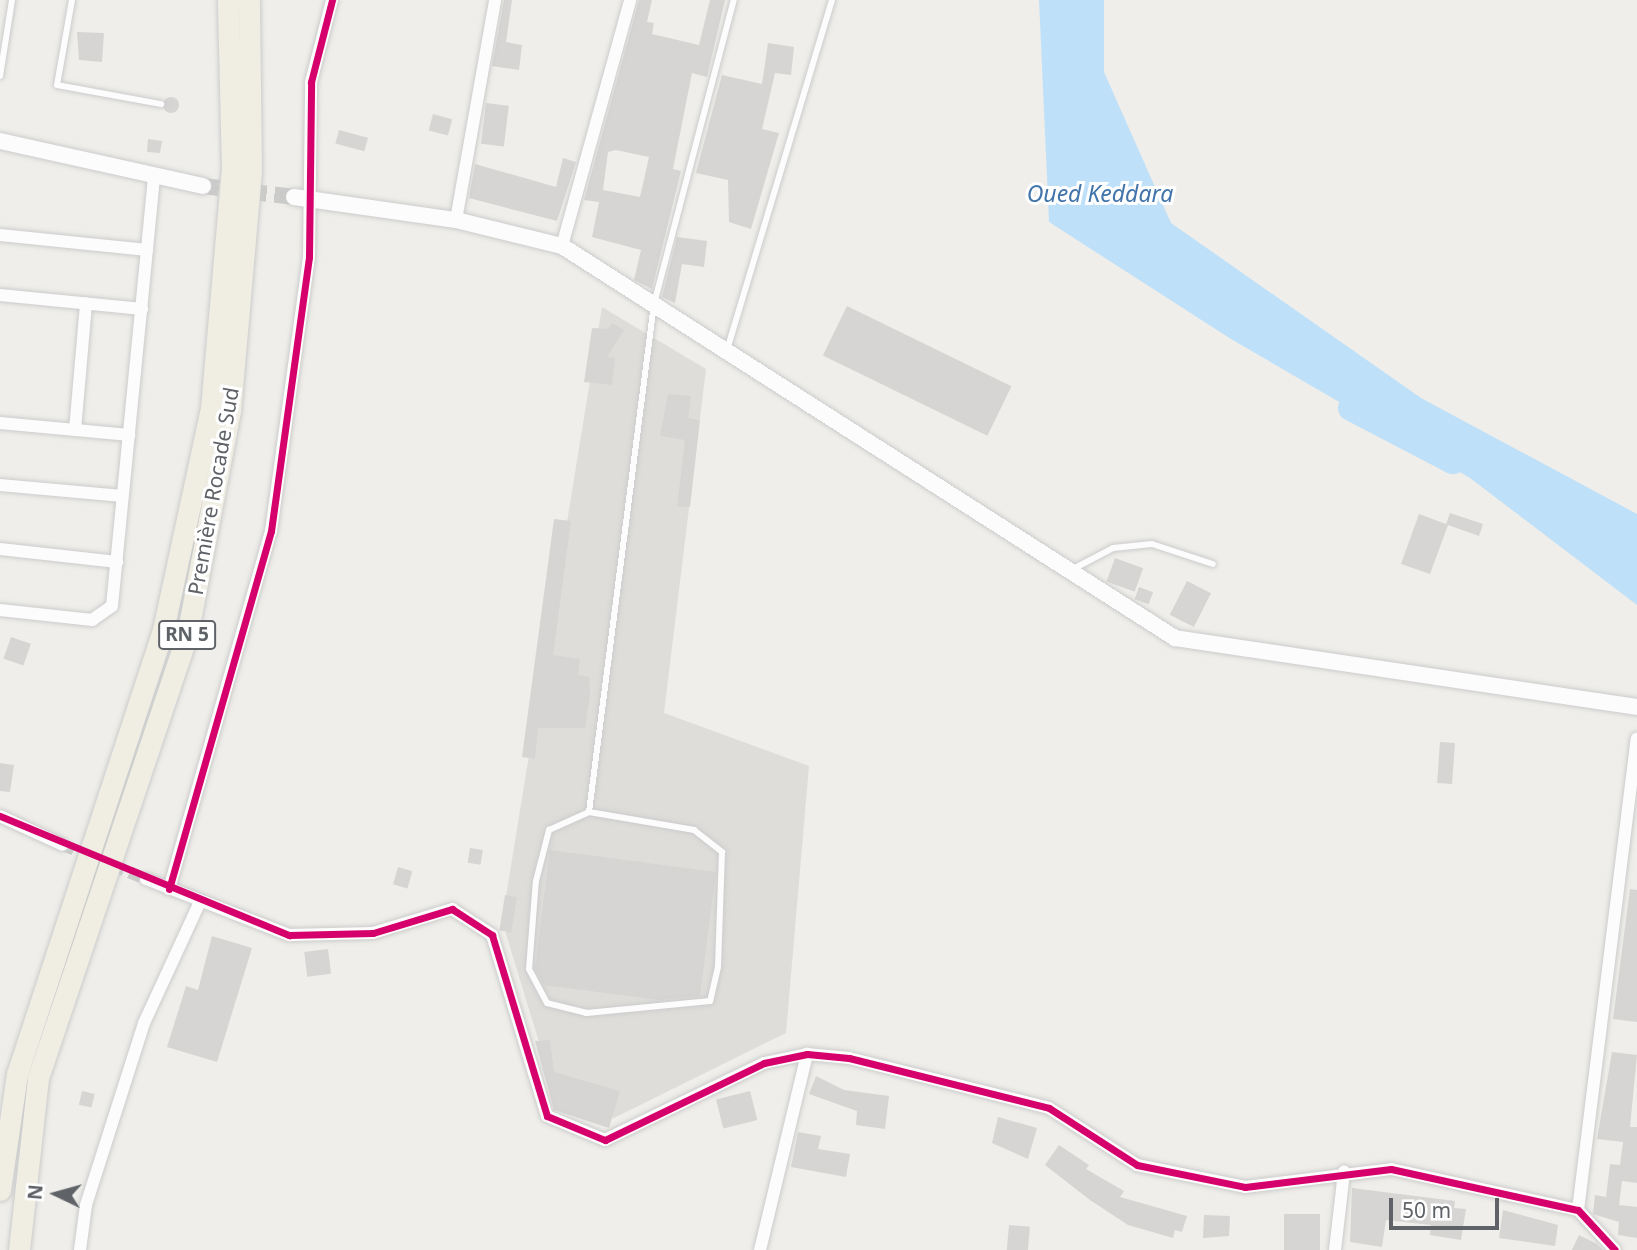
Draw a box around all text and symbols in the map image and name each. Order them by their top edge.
water label: Oued Keddara [1027,179,1173,207]
street label: Première Rocade Sud [182,385,244,597]
road number: RN 5 [157,620,217,650]
north arrow [21,1159,91,1229]
text: N [21,1183,49,1201]
scale bar [1392,1184,1502,1228]
text: 50 m [1402,1196,1451,1224]

